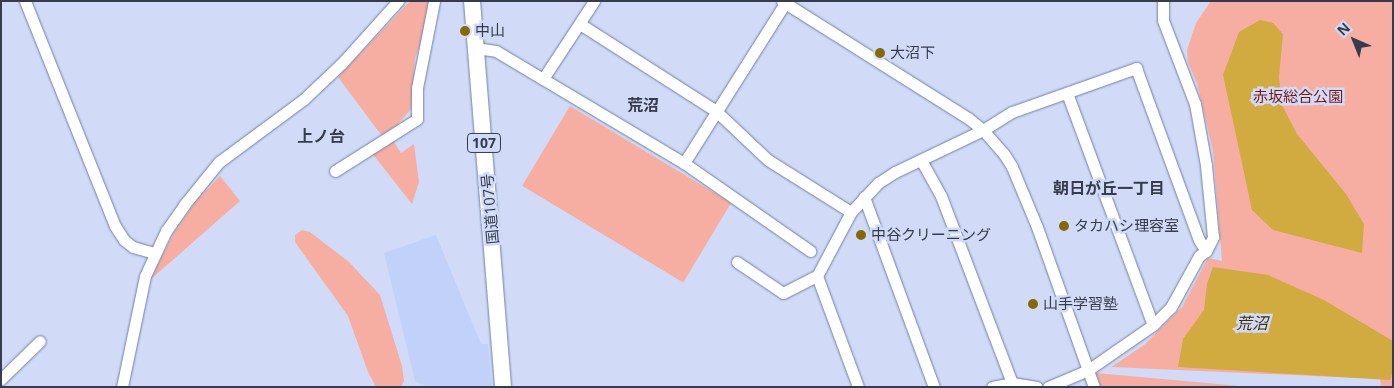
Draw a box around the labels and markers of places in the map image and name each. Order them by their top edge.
place label: 中山 [475,22,505,40]
marker: 中山 [459,25,471,37]
place label: 大沼下 [890,44,935,62]
marker: 大沼下 [874,47,886,59]
place label: タカハシ理容室 [1074,217,1179,235]
marker: タカハシ理容室 [1058,220,1070,232]
place label: 中谷クリーニング [871,226,991,244]
marker: 中谷クリーニング [855,229,867,241]
place label: 山手学習塾 [1043,295,1118,313]
marker: 山手学習塾 [1027,298,1039,310]

